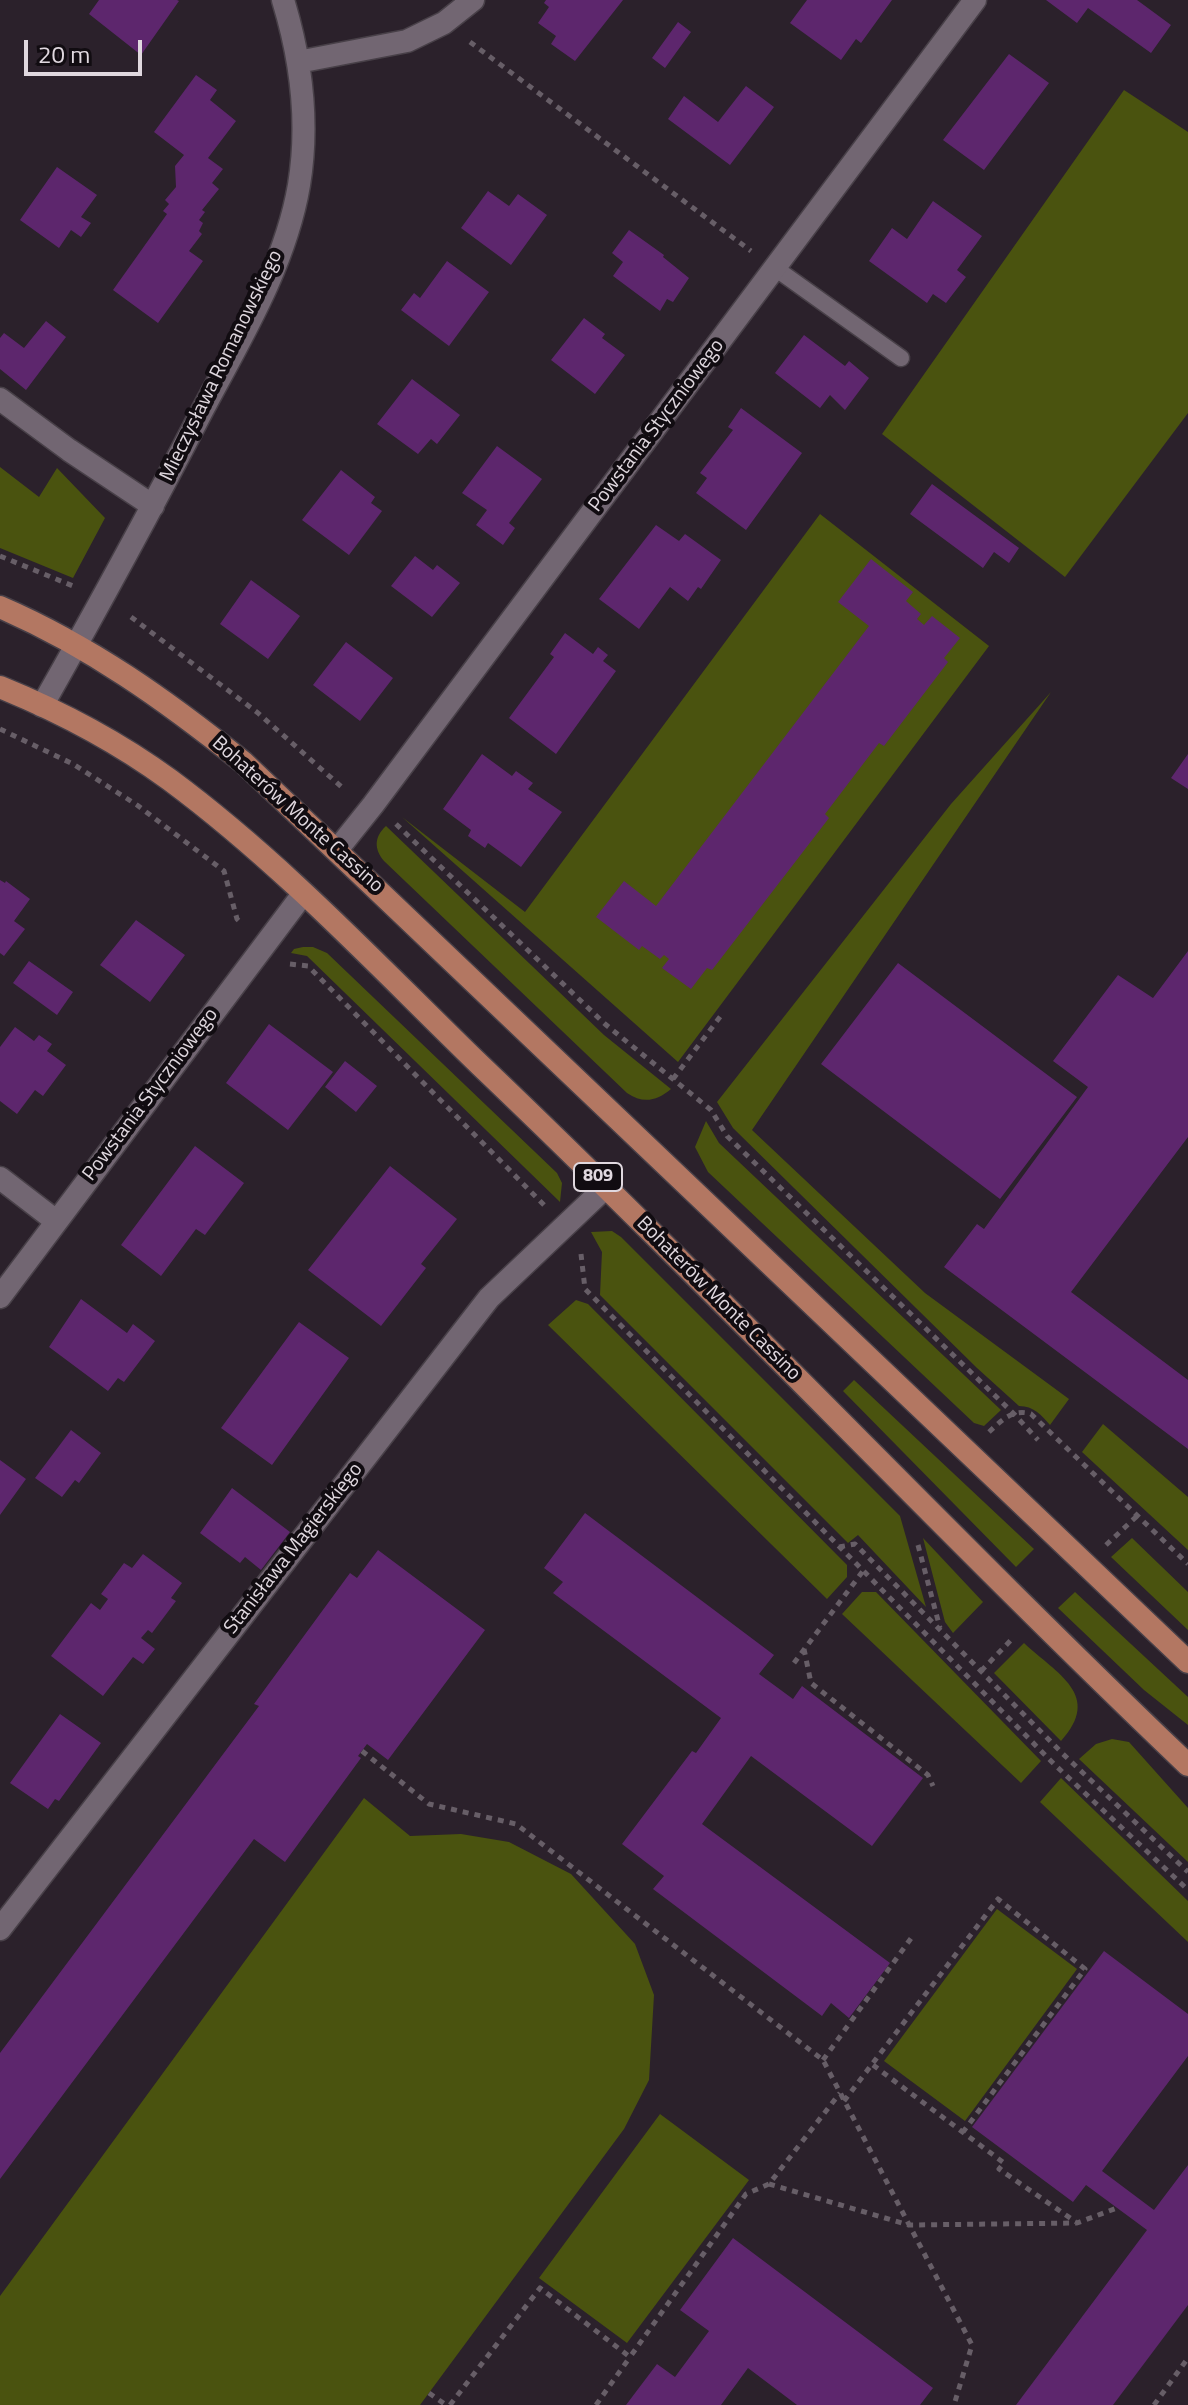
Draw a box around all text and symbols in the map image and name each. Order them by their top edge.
scale bar [28,24,146,74]
text: 20 m [38,36,90,72]
street label: Mieczysława Romanowskiego [156,247,288,485]
street label: Powstania Styczniowego [584,335,730,517]
street label: Bohaterów Monte Cassino [206,732,388,898]
street label: Powstania Styczniowego [78,1004,224,1186]
road number: 809 [574,1163,622,1191]
street label: Bohaterów Monte Cassino [631,1212,805,1386]
street label: Stanisława Magierskiego [220,1459,368,1639]

